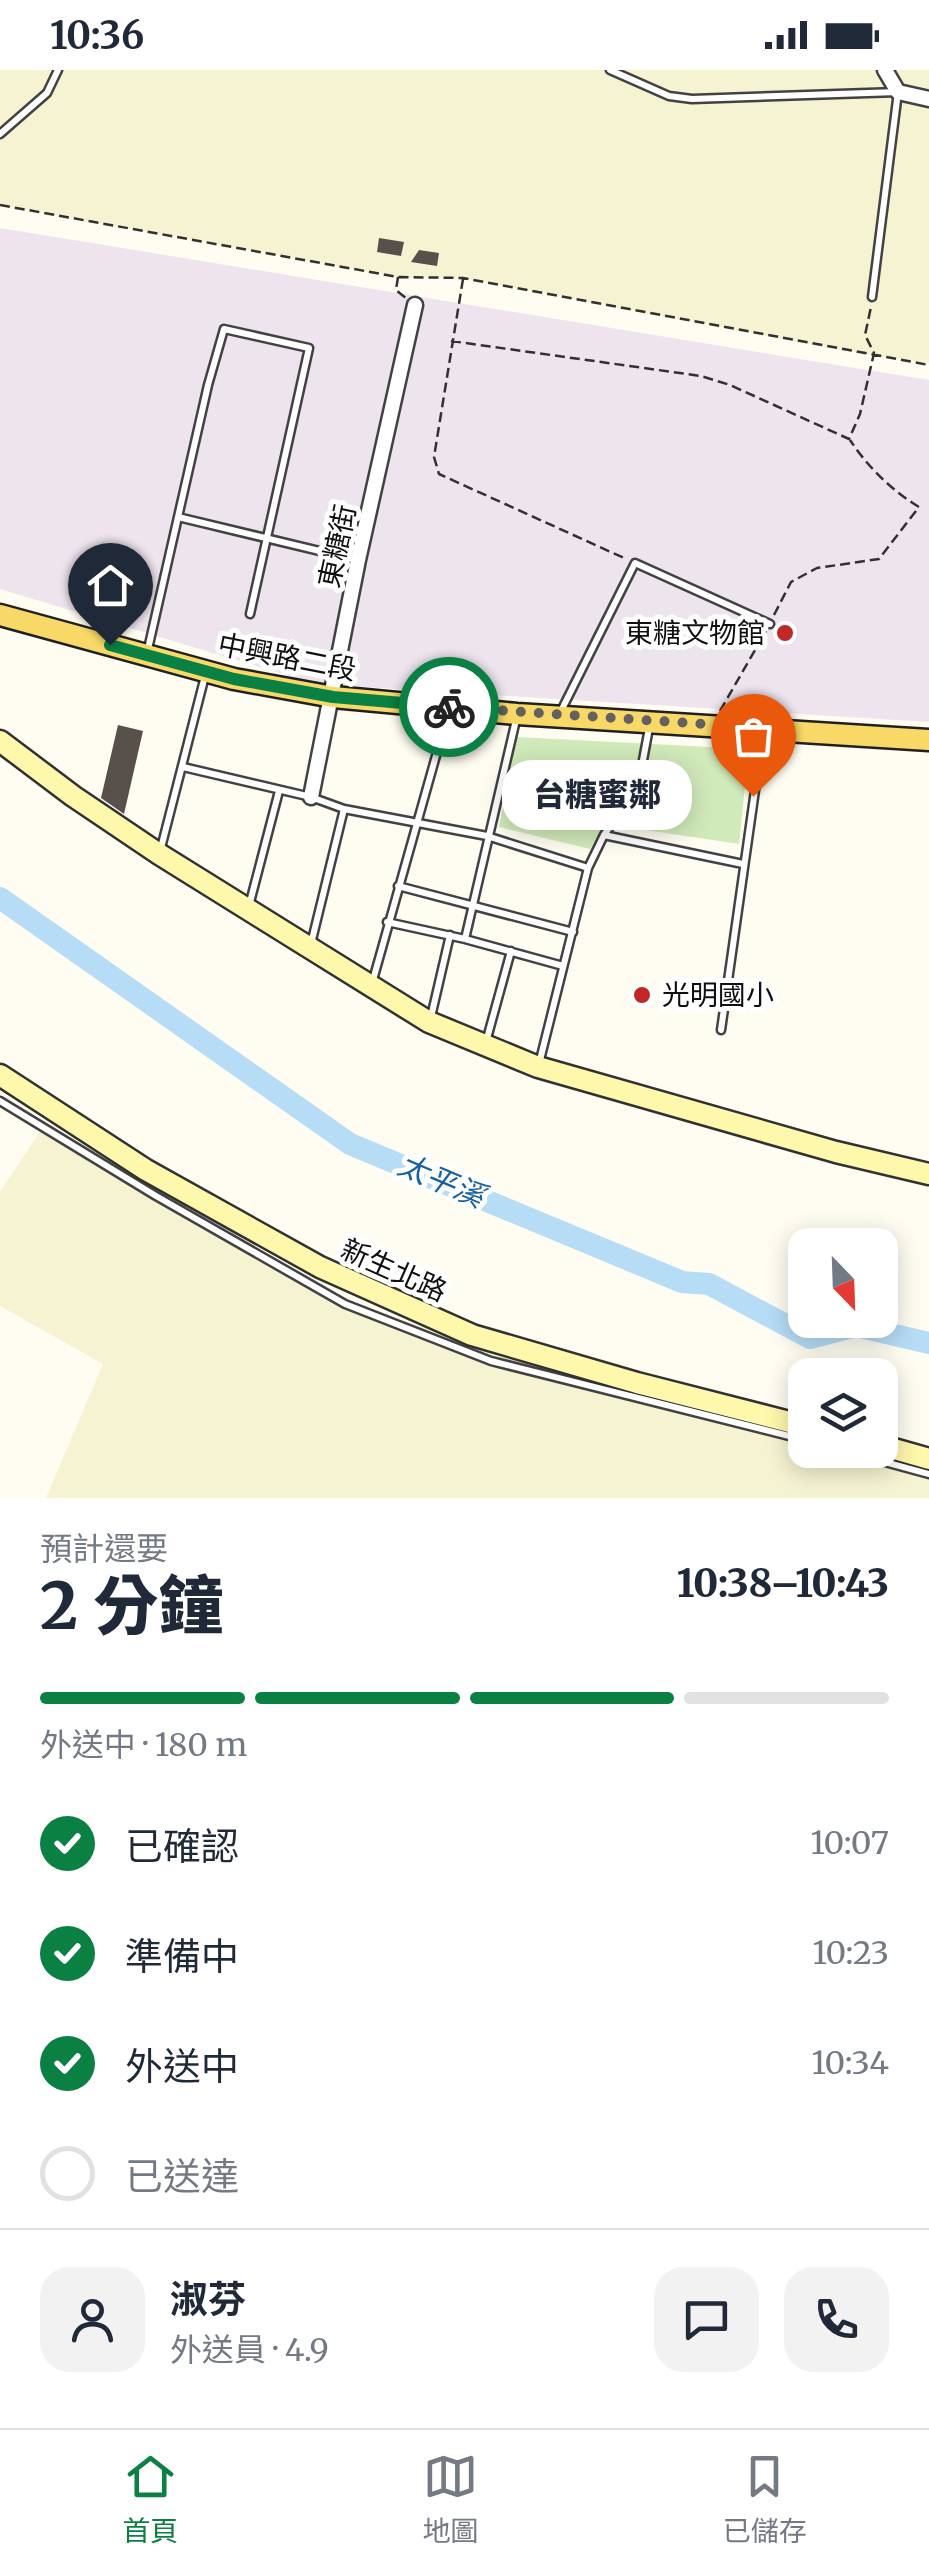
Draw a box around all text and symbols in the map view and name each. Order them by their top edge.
text: 10:36 [50,12,144,59]
street label: 東糖街 [311,501,363,591]
pin [68,543,153,646]
icon: home [83,558,138,613]
place label: 東糖文物館 [625,615,765,651]
marker: 東糖文物館 [774,622,796,644]
street label: 中興路二段 [215,626,359,688]
courier [399,657,499,757]
icon: bike [422,680,477,735]
pin [711,694,796,797]
icon: bag [726,709,781,764]
callout: 台糖蜜鄰 [503,761,693,831]
text: 台糖蜜鄰 [533,775,661,815]
place label: 光明國小 [662,977,774,1013]
marker: 光明國小 [631,984,653,1006]
water label: 太平溪 [393,1145,494,1217]
north arrow [788,1228,898,1338]
map controls [788,1228,898,1468]
street label: 新生北路 [336,1231,452,1309]
button: layers [788,1358,898,1468]
text: 預計還要 [40,1529,168,1569]
text: 10:38–10:43 [677,1560,889,1607]
text: 2 分鐘 [40,1565,224,1647]
text: 外送中 · 180 m [40,1725,247,1765]
icon: check [40,1816,95,1871]
text: 已確認 [125,1823,239,1870]
text: 10:07 [810,1823,889,1863]
icon: check [40,1926,95,1981]
text: 準備中 [125,1933,239,1980]
text: 10:23 [812,1933,889,1973]
icon: check [40,2036,95,2091]
text: 外送中 [125,2043,239,2090]
text: 10:34 [812,2043,889,2083]
text: 已送達 [125,2153,239,2200]
button: person [40,2267,145,2372]
button: chat [654,2267,759,2372]
button: phone [784,2267,889,2372]
text: 淑芬 [170,2276,246,2323]
text: 外送員 · 4.9 [170,2330,329,2370]
tab: 首頁 [122,2449,178,2549]
tab: 地圖 [422,2449,479,2549]
tab: 已儲存 [723,2449,807,2549]

